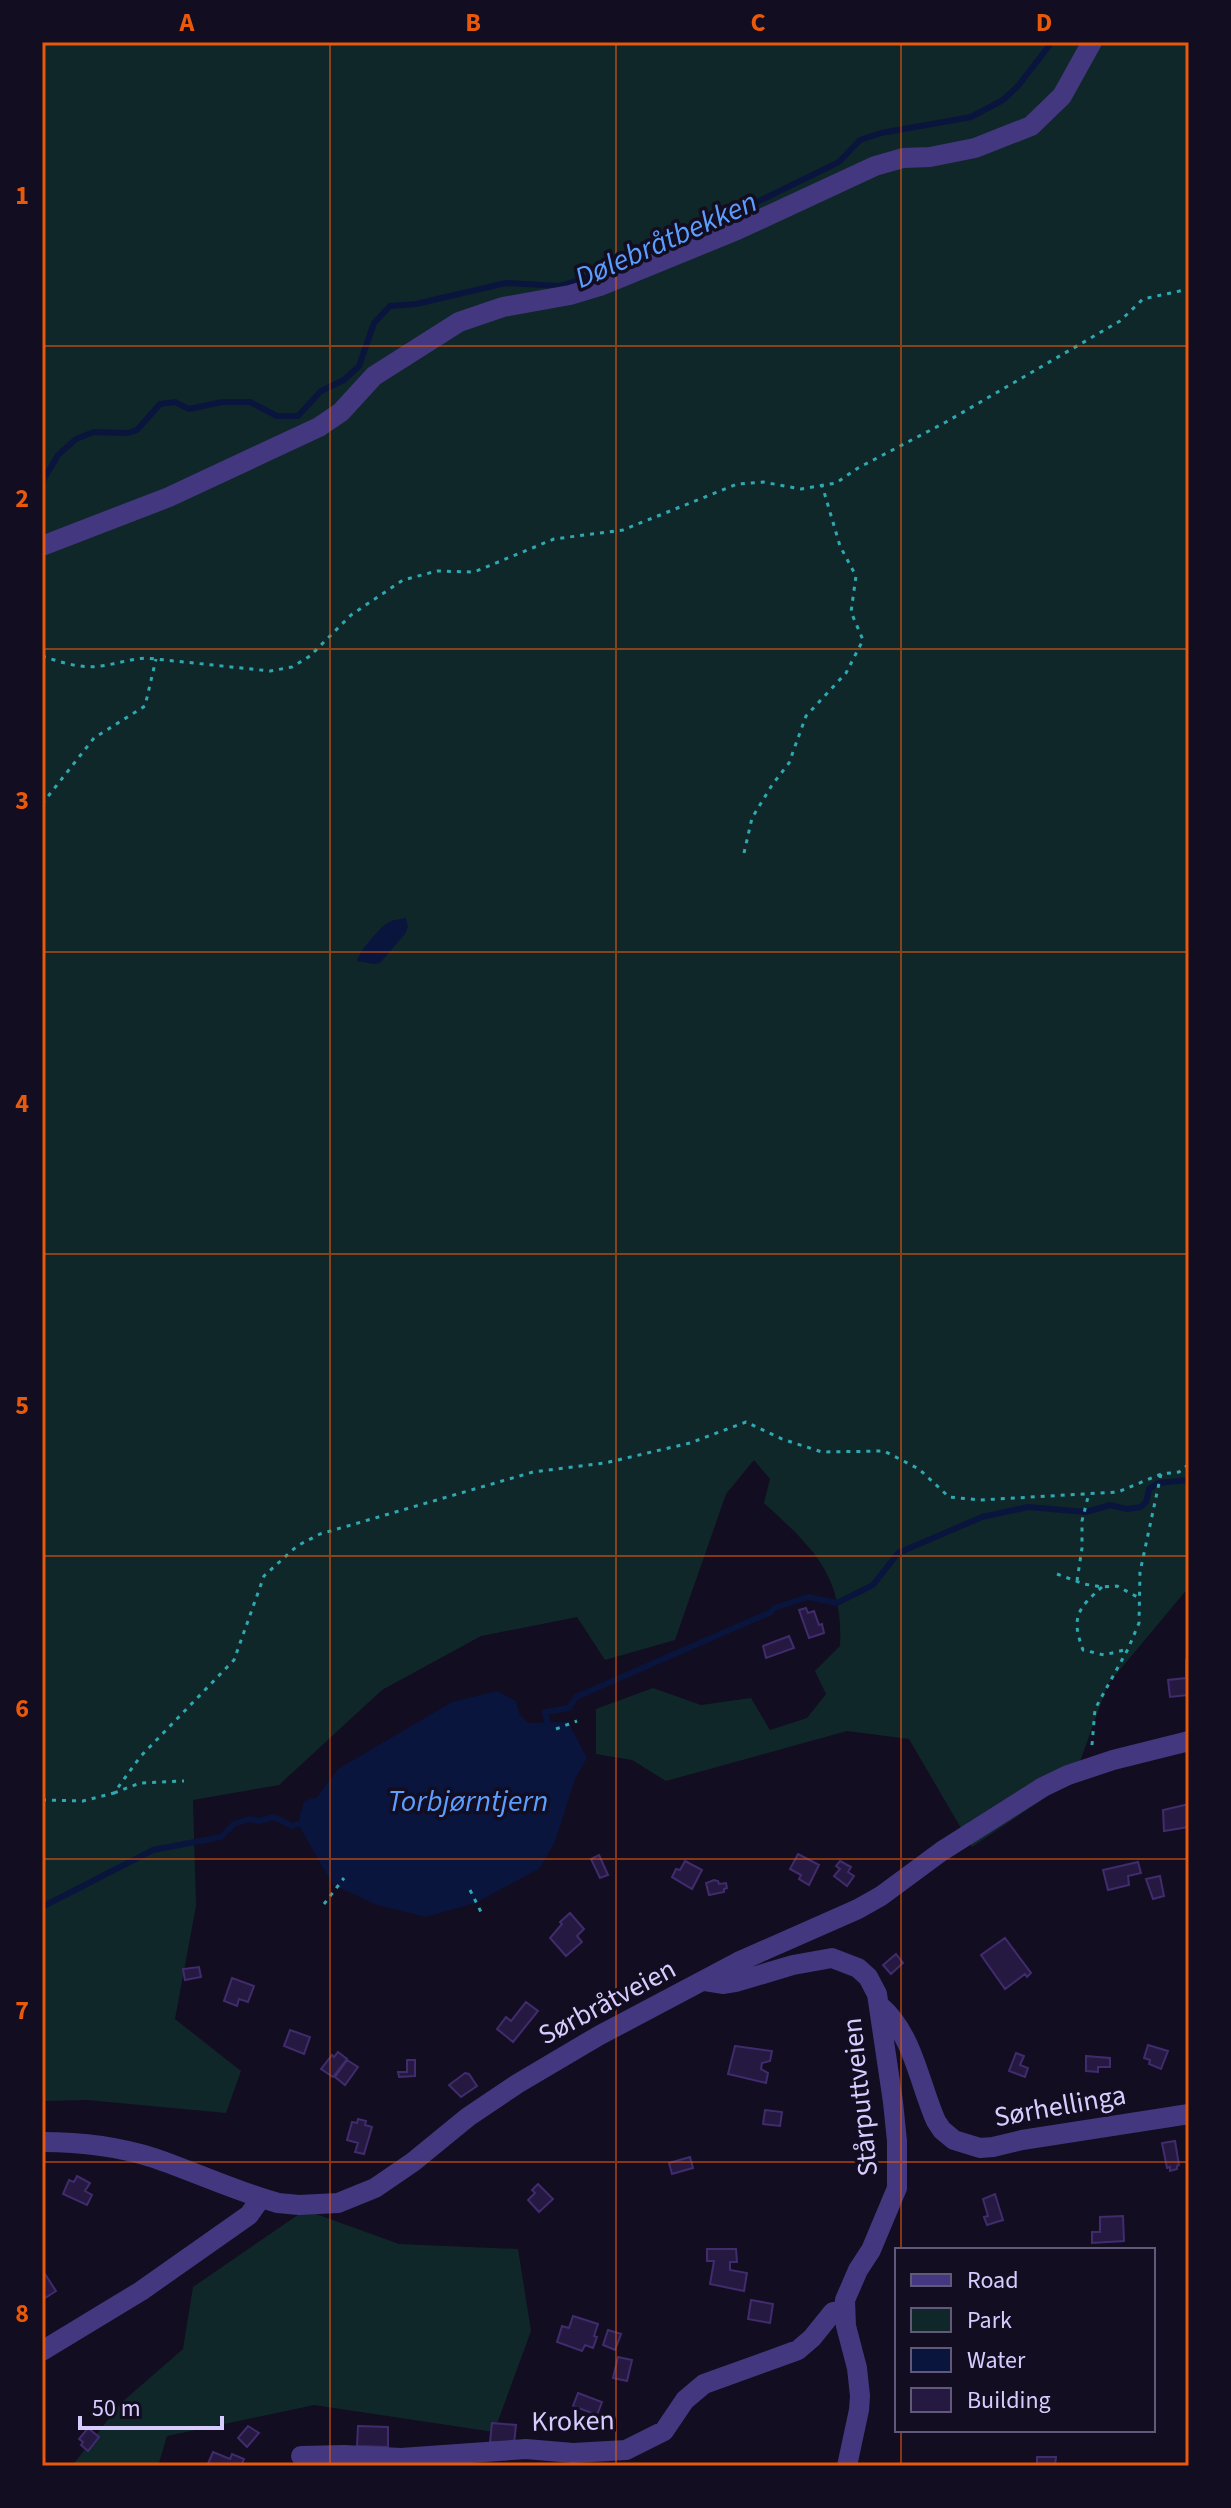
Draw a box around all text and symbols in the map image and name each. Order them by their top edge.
text: A [179,4,196,41]
text: B [465,4,481,41]
text: C [750,4,766,41]
text: D [1036,4,1052,41]
text: 1 [15,177,29,214]
water label: Dølebråtbekken [568,181,764,299]
text: 2 [15,480,29,517]
text: 3 [15,782,29,819]
text: 4 [15,1085,29,1122]
text: 5 [15,1387,29,1424]
text: 6 [15,1690,29,1727]
water label: Torbjørntjern [388,1780,548,1823]
street label: Sørbråtveien [531,1949,683,2055]
text: 7 [15,1992,29,2029]
street label: Stårputtveien [832,2016,888,2178]
street label: Sørhellinga [991,2075,1129,2137]
legend [895,2248,1155,2432]
text: Road [967,2263,1019,2298]
text: 8 [15,2295,29,2332]
text: Park [967,2303,1012,2338]
text: Water [967,2343,1026,2378]
scale bar [80,2380,222,2430]
text: Building [967,2383,1051,2418]
text: 50 m [92,2391,141,2426]
street label: Kroken [531,2400,615,2442]

